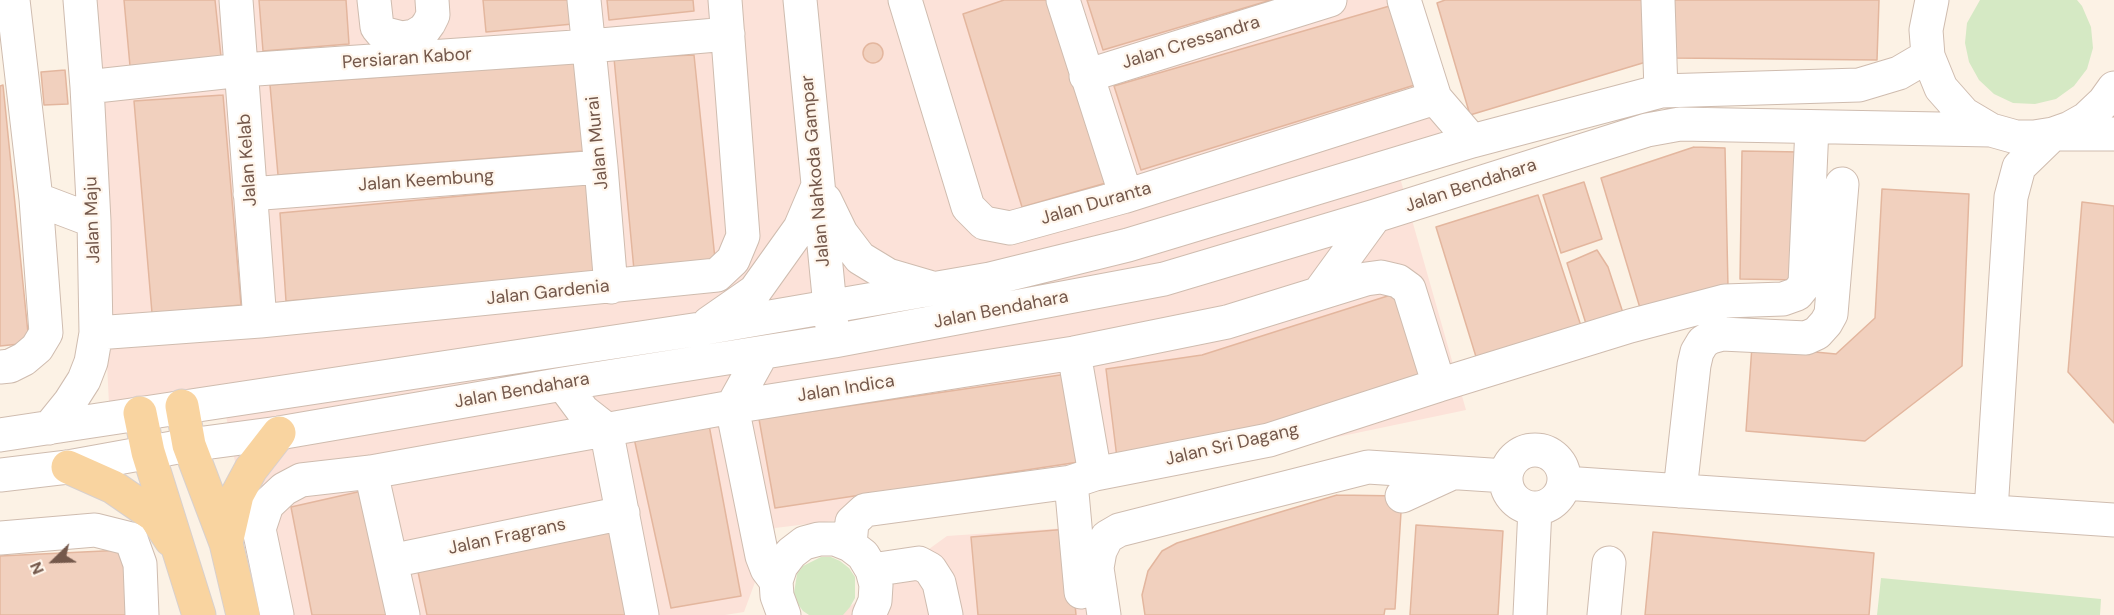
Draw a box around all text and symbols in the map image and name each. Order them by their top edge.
street label: Jalan Cressandra [1119,12,1263,74]
street label: Persiaran Kabor [341,44,473,74]
street label: Jalan Nahkoda Gampar [797,74,835,268]
street label: Jalan Murai [582,95,614,191]
street label: Jalan Kelab [234,113,262,207]
street label: Jalan Bendahara [1403,155,1539,217]
street label: Jalan Keembung [357,165,495,197]
street label: Jalan Maju [81,176,105,264]
street label: Jalan Duranta [1038,178,1154,230]
street label: Jalan Gardenia [485,276,611,310]
street label: Jalan Bendahara [932,286,1070,334]
street label: Jalan Bendahara [453,368,591,414]
street label: Jalan Indica [796,371,896,407]
street label: Jalan Sri Dagang [1163,419,1301,471]
street label: Jalan Fragrans [446,514,568,560]
north arrow [24,531,84,591]
text: N [25,559,49,578]

